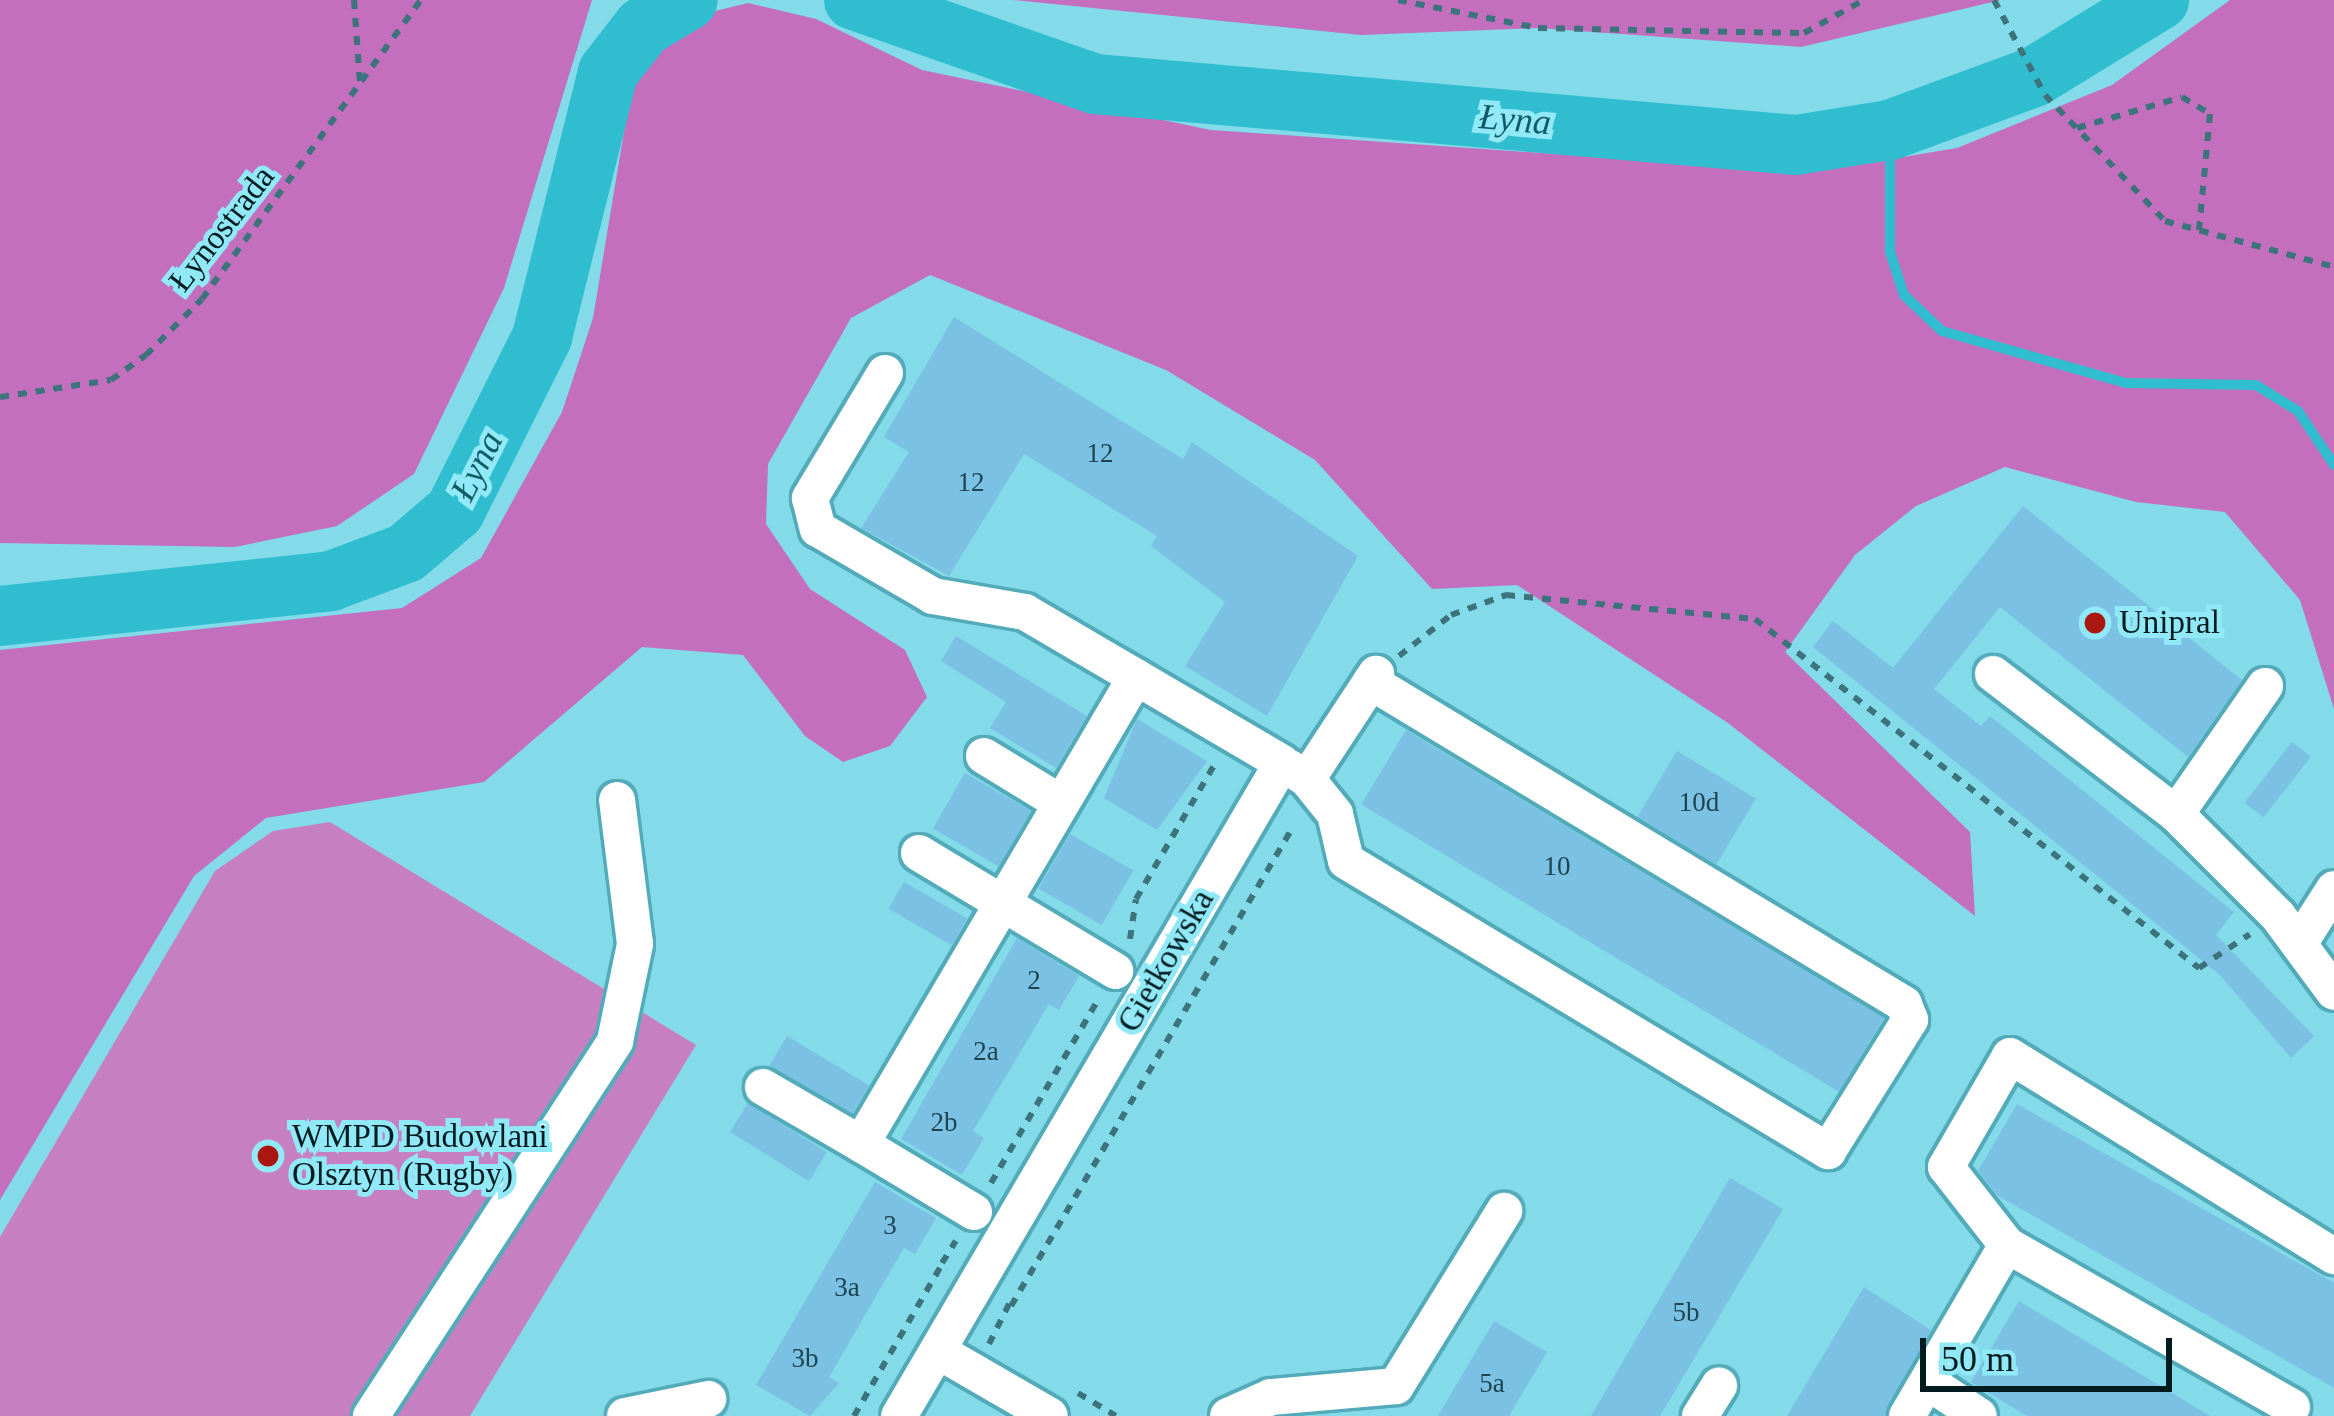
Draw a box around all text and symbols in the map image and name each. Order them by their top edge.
water label: Łyna [1477,95,1553,145]
street label: Łynostrada [161,158,283,300]
water label: Łyna [441,424,513,508]
house number: 12 [1086,438,1114,470]
house number: 12 [958,467,984,499]
place label: Unipral [2119,603,2220,643]
marker: Unipral [2082,610,2108,636]
house number: 10d [1679,787,1719,819]
house number: 10 [1544,851,1570,883]
street label: Gietkowska [1109,883,1223,1039]
house number: 2 [1027,965,1041,997]
house number: 2a [973,1036,999,1068]
house number: 2b [930,1107,958,1139]
place label: WMPD Budowlani Olsztyn (Rugby) [292,1117,548,1195]
marker: WMPD Budowlani Olsztyn (Rugby) [255,1143,281,1169]
house number: 3 [883,1210,897,1242]
house number: 3a [834,1272,860,1304]
house number: 5b [1672,1297,1700,1329]
scale bar [1926,1314,2178,1388]
text: 50 m [1941,1339,2014,1379]
house number: 3b [792,1343,818,1375]
house number: 5a [1479,1368,1505,1400]

